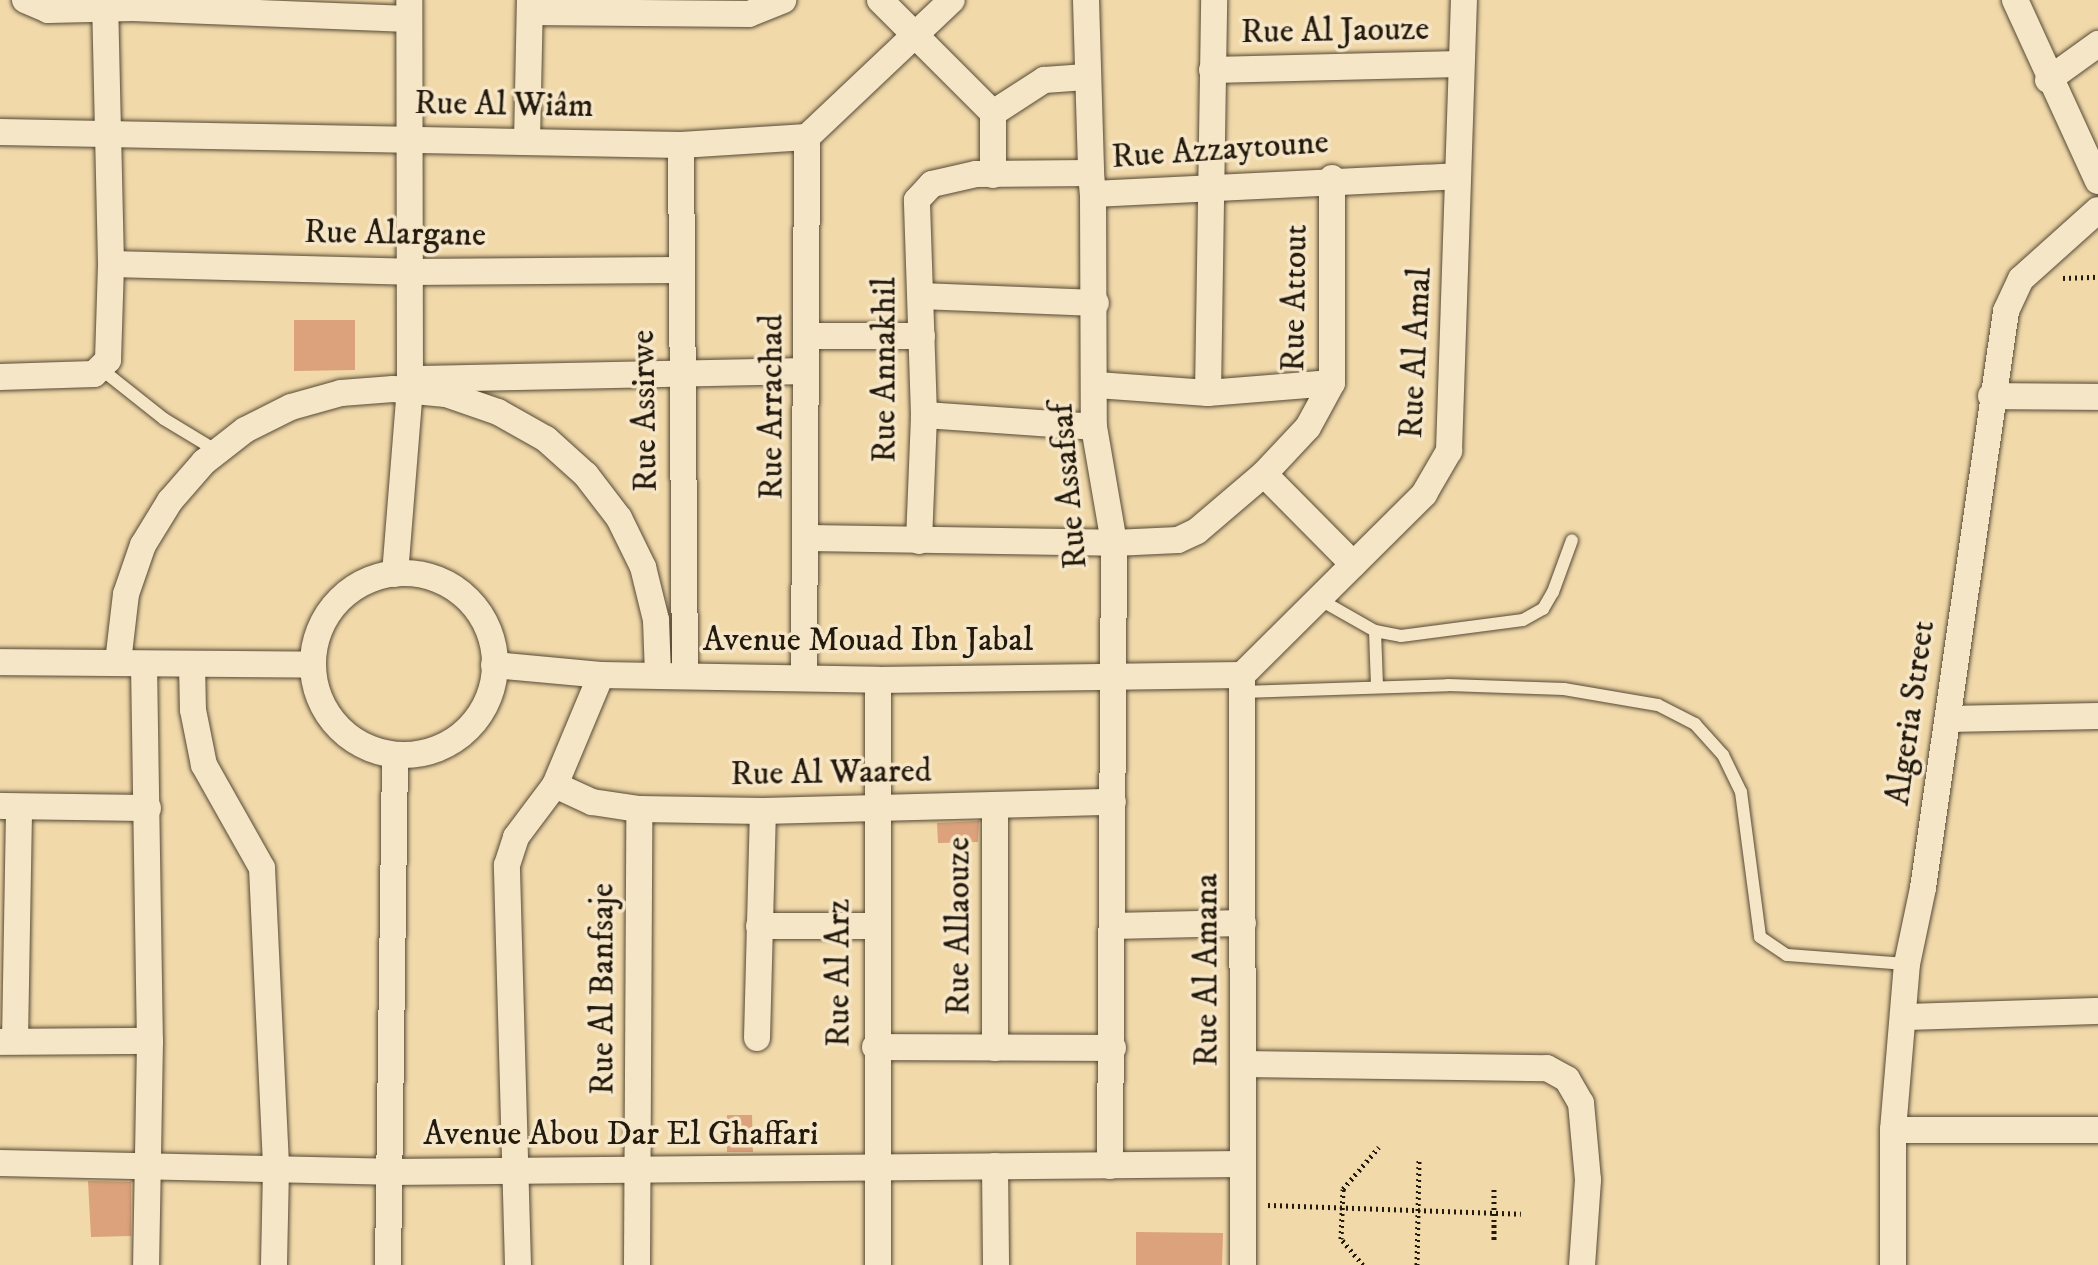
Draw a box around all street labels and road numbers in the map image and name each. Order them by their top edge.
street label: Rue Al Jaouze [1240,9,1430,53]
street label: Rue Al Wiâm [414,83,594,127]
street label: Rue Azzaytoune [1110,122,1330,178]
street label: Rue Alargane [304,212,486,256]
street label: Rue Attout [1273,224,1317,372]
street label: Rue Al Amal [1391,266,1441,440]
street label: Rue Annakhil [865,277,905,463]
street label: Rue Arrachad [752,314,792,500]
street label: Rue Assirwe [623,330,667,492]
street label: Rue Assafsaf [1041,401,1097,571]
street label: Algeria Street [1878,618,1944,808]
street label: Avenue Mouad Ibn Jabal [703,621,1033,661]
street label: Rue Al Waared [730,751,932,795]
street label: Rue Allaouze [939,837,979,1015]
street label: Rue Al Amana [1187,873,1227,1067]
street label: Rue Al Banfsaje [583,883,623,1095]
street label: Rue Al Arz [819,899,859,1047]
street label: Avenue Abou Dar El Ghaffari [423,1115,819,1155]

